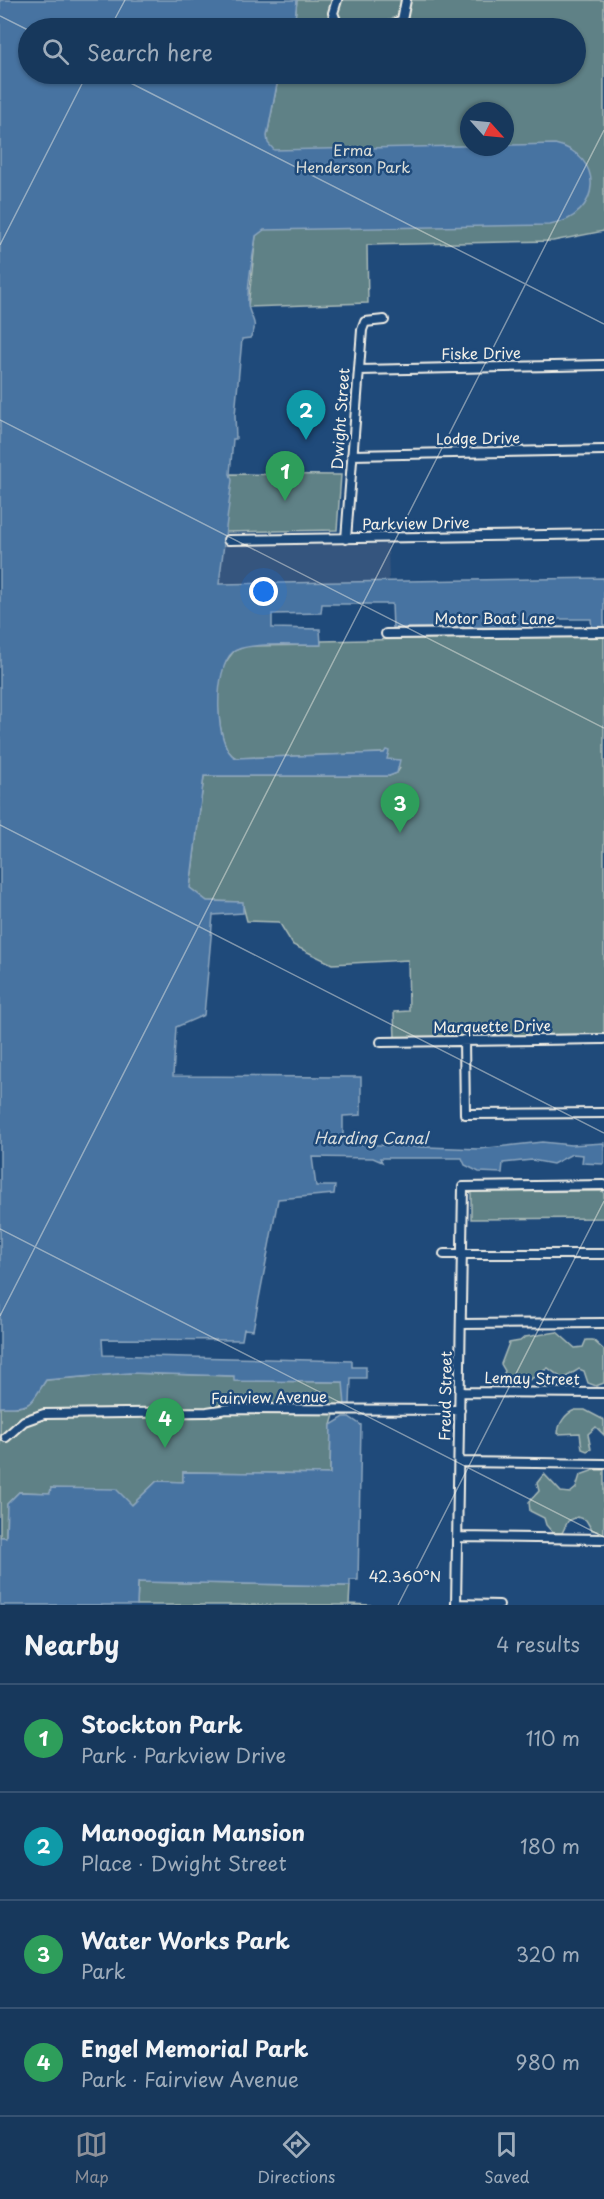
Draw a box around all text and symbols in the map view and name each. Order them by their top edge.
search box [18,18,586,84]
icon: search [39,35,72,68]
text: Search here [87,35,213,68]
north arrow [460,102,514,156]
park label: Erma Henderson Park [296,138,410,178]
street label: Fiske Drive [441,340,521,365]
street label: Dwight Street [324,367,355,471]
pin: 2 [286,390,326,440]
street label: Lodge Drive [436,425,520,450]
pin: 1 [266,452,304,501]
street label: Parkview Drive [362,510,470,535]
your location [249,577,278,606]
street label: Motor Boat Lane [435,606,555,629]
pin: 3 [380,784,420,833]
street label: Marquette Drive [433,1013,551,1038]
water label: Harding Canal [314,1125,431,1149]
street label: Freud Street [432,1351,457,1441]
street label: Lemay Street [484,1365,580,1390]
street label: Fairview Avenue [211,1384,327,1409]
pin: 4 [146,1398,184,1448]
text: 42.360°N [369,1564,441,1587]
text: Nearby [24,1625,119,1664]
text: 4 results [496,1629,580,1659]
text: Stockton Park [81,1707,243,1740]
text: 1 [39,1723,48,1753]
text: 110 m [526,1723,580,1753]
text: Park · Parkview Drive [81,1740,286,1770]
text: Manoogian Mansion [81,1815,305,1848]
text: 2 [36,1831,51,1861]
text: 180 m [520,1831,580,1861]
text: Place · Dwight Street [81,1848,287,1878]
text: Water Works Park [81,1923,290,1956]
text: 3 [37,1939,50,1969]
text: 320 m [516,1939,580,1969]
text: Park [81,1956,126,1986]
text: Engel Memorial Park [81,2031,309,2064]
text: 4 [37,2047,50,2077]
text: 980 m [516,2047,580,2077]
text: Park · Fairview Avenue [81,2064,299,2094]
tab: Map [74,2128,109,2188]
tab: Directions [257,2128,335,2188]
tab: Saved [484,2128,530,2188]

